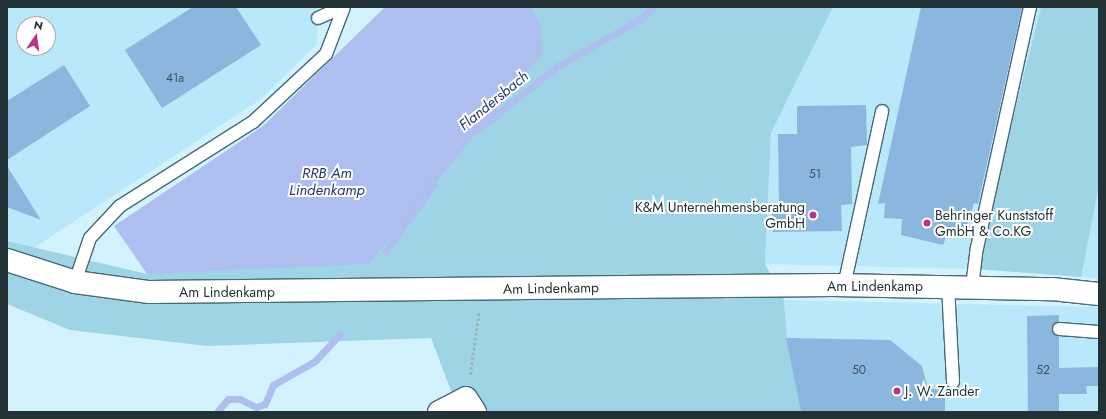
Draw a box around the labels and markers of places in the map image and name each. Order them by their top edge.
place label: K&M Unternehmensberatung GmbH [635,199,805,232]
place label: Behringer Kunststoff GmbH & Co.KG [935,207,1053,240]
marker: K&M Unternehmensberatung GmbH [808,210,818,220]
marker: Behringer Kunststoff GmbH & Co.KG [922,218,932,228]
place label: J. W. Zander [905,383,979,399]
marker: J. W. Zander [892,386,902,396]

